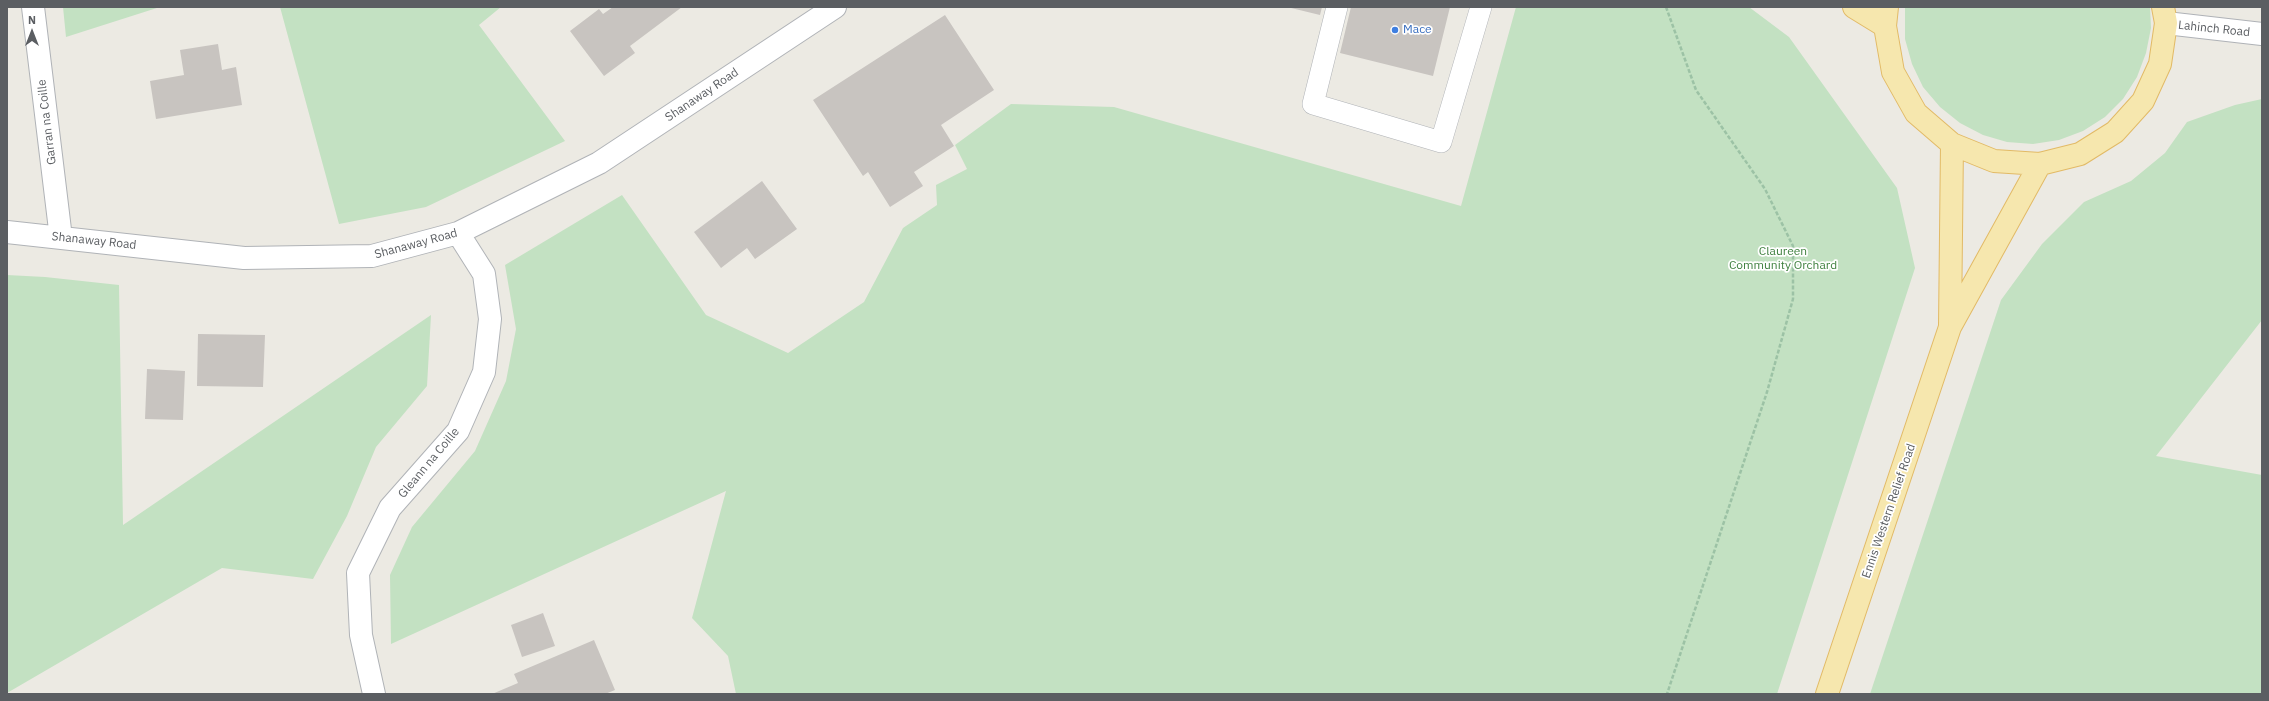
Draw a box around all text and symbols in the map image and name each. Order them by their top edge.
north arrow [12,12,52,52]
text: N [28,13,36,27]
street label: Lahinch Road [2177,18,2251,40]
place label: Mace [1403,23,1432,37]
marker: Mace [1390,25,1400,35]
street label: Shanaway Road [663,65,741,125]
street label: Garran na Coille [35,79,59,165]
street label: Shanaway Road [373,226,459,262]
street label: Shanaway Road [51,229,137,253]
park label: Claureen Community Orchard [1729,245,1837,273]
street label: Gleann na Coille [395,425,463,501]
street label: Ennis Western Relief Road [1859,442,1919,580]

